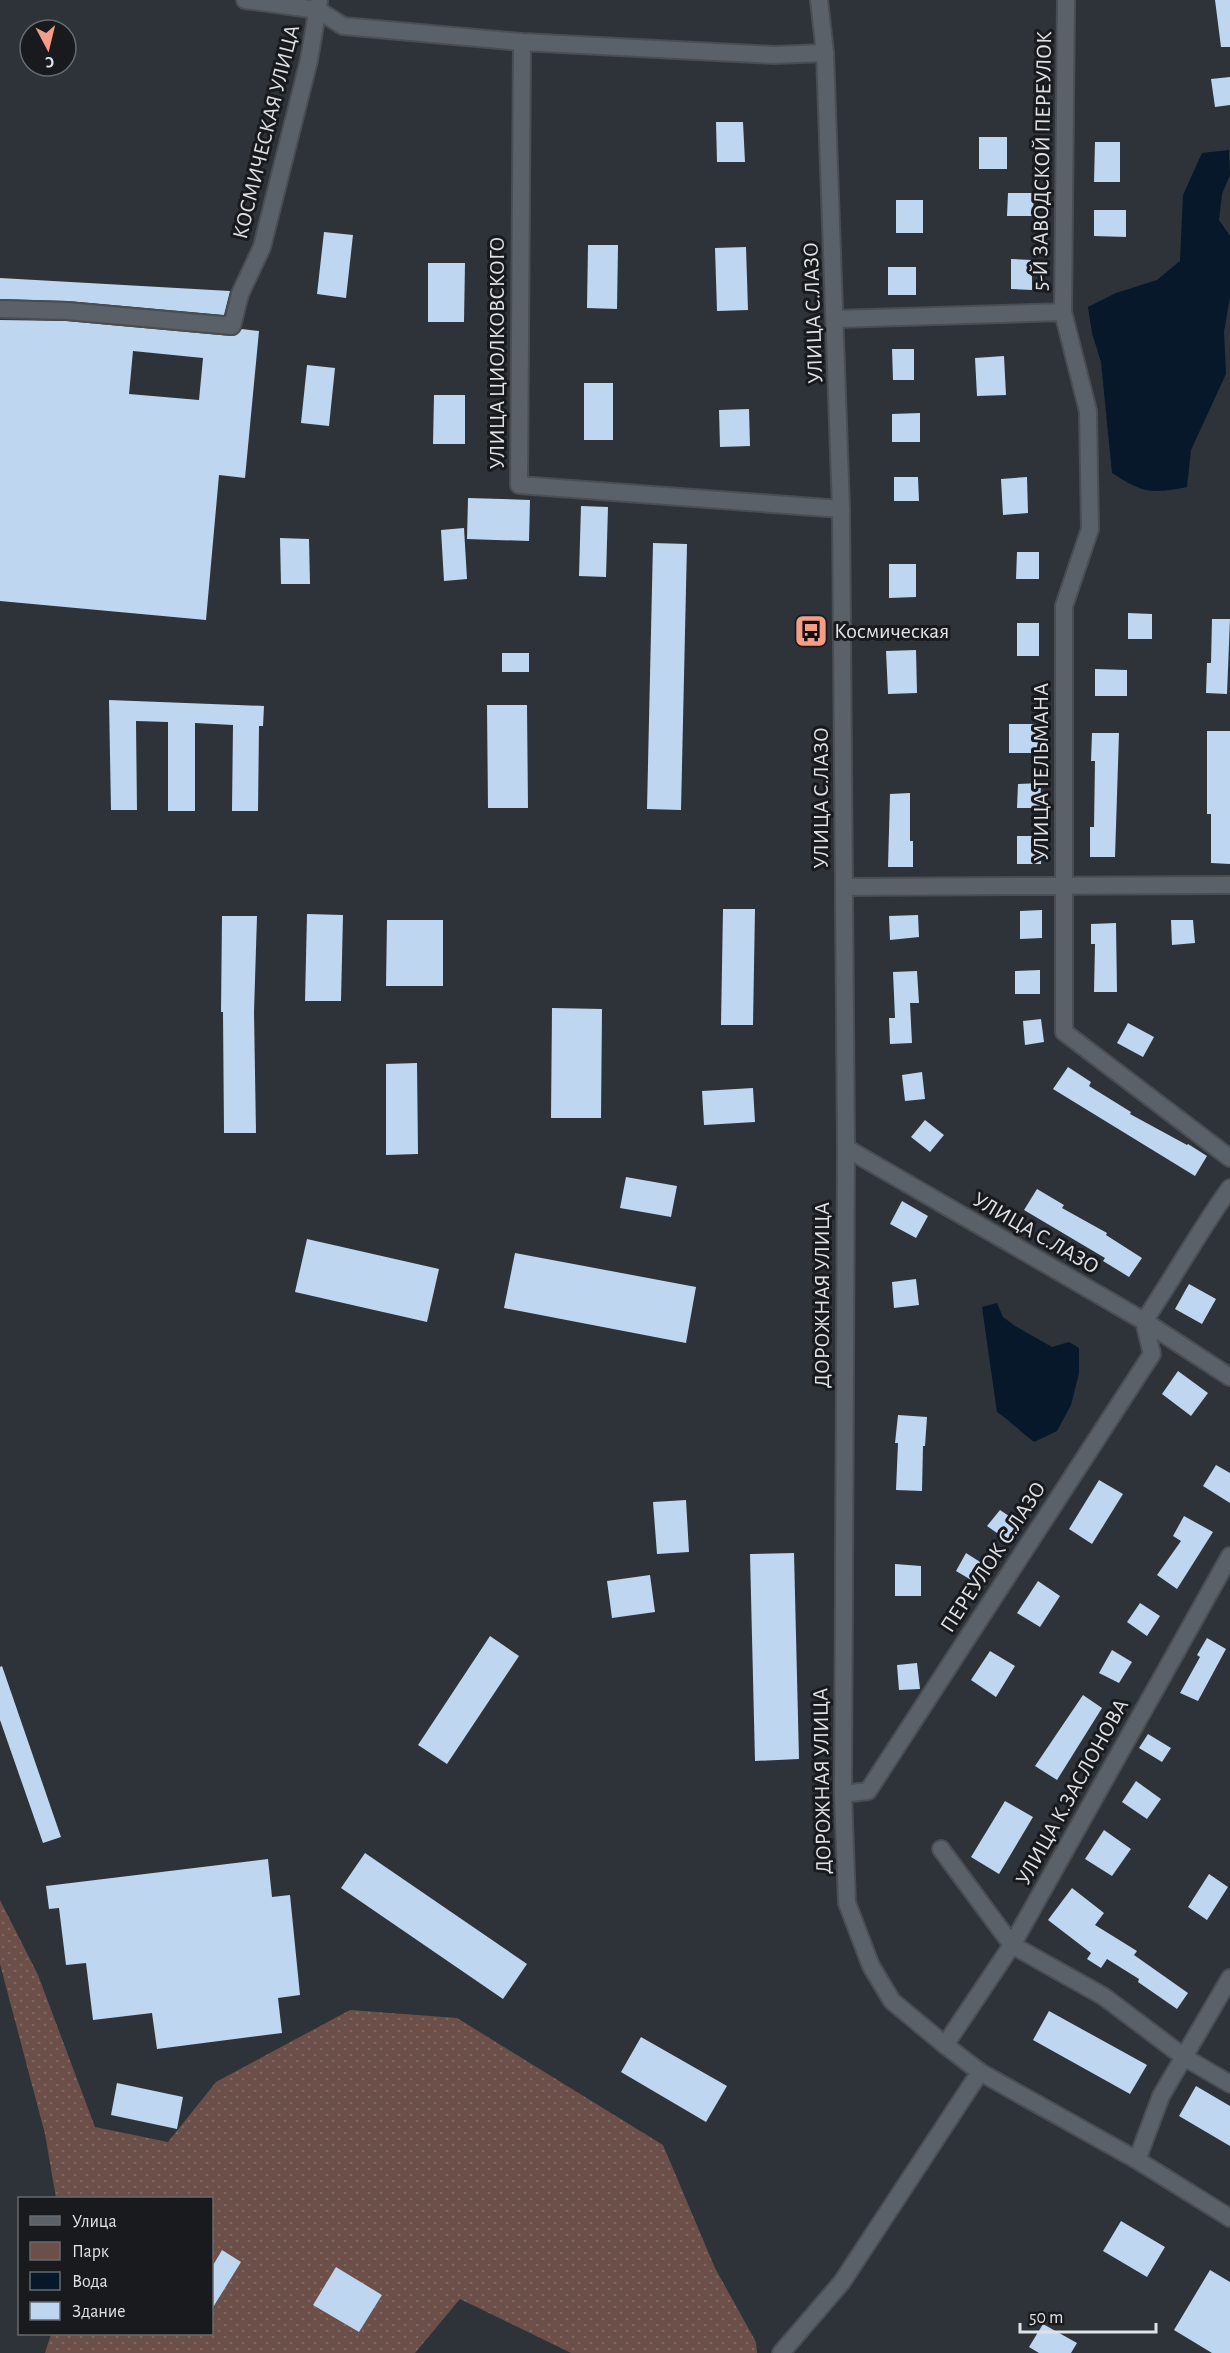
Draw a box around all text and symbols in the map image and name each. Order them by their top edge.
north arrow [18,18,78,78]
street label: КОСМИЧЕСКАЯ УЛИЦА [229,23,303,241]
street label: 5-Й ЗАВОДСКОЙ ПЕРЕУЛОК [1029,31,1055,291]
text: С [44,53,55,70]
street label: УЛИЦА ЦИОЛКОВСКОГО [486,237,508,469]
street label: УЛИЦА С.ЛАЗО [800,242,826,384]
bus stop icon: Космическая [793,613,829,649]
place label: Космическая [834,620,949,642]
street label: УЛИЦА ТЕЛЬМАНА [1030,683,1052,861]
street label: УЛИЦА С.ЛАЗО [810,727,832,869]
street label: УЛИЦА С.ЛАЗО [969,1188,1103,1278]
street label: ДОРОЖНАЯ УЛИЦА [811,1202,833,1388]
street label: ПЕРЕУЛОК С.ЛАЗО [936,1478,1050,1636]
street label: ДОРОЖНАЯ УЛИЦА [809,1688,835,1874]
street label: УЛИЦА К.ЗАСЛОНОВА [1012,1695,1132,1889]
legend [18,2197,213,2335]
text: Улица [72,2213,117,2231]
text: Парк [72,2243,110,2261]
text: Вода [72,2273,108,2291]
scale bar [1020,2296,1156,2334]
text: Здание [72,2303,126,2321]
text: 50 m [1029,2309,1063,2327]

